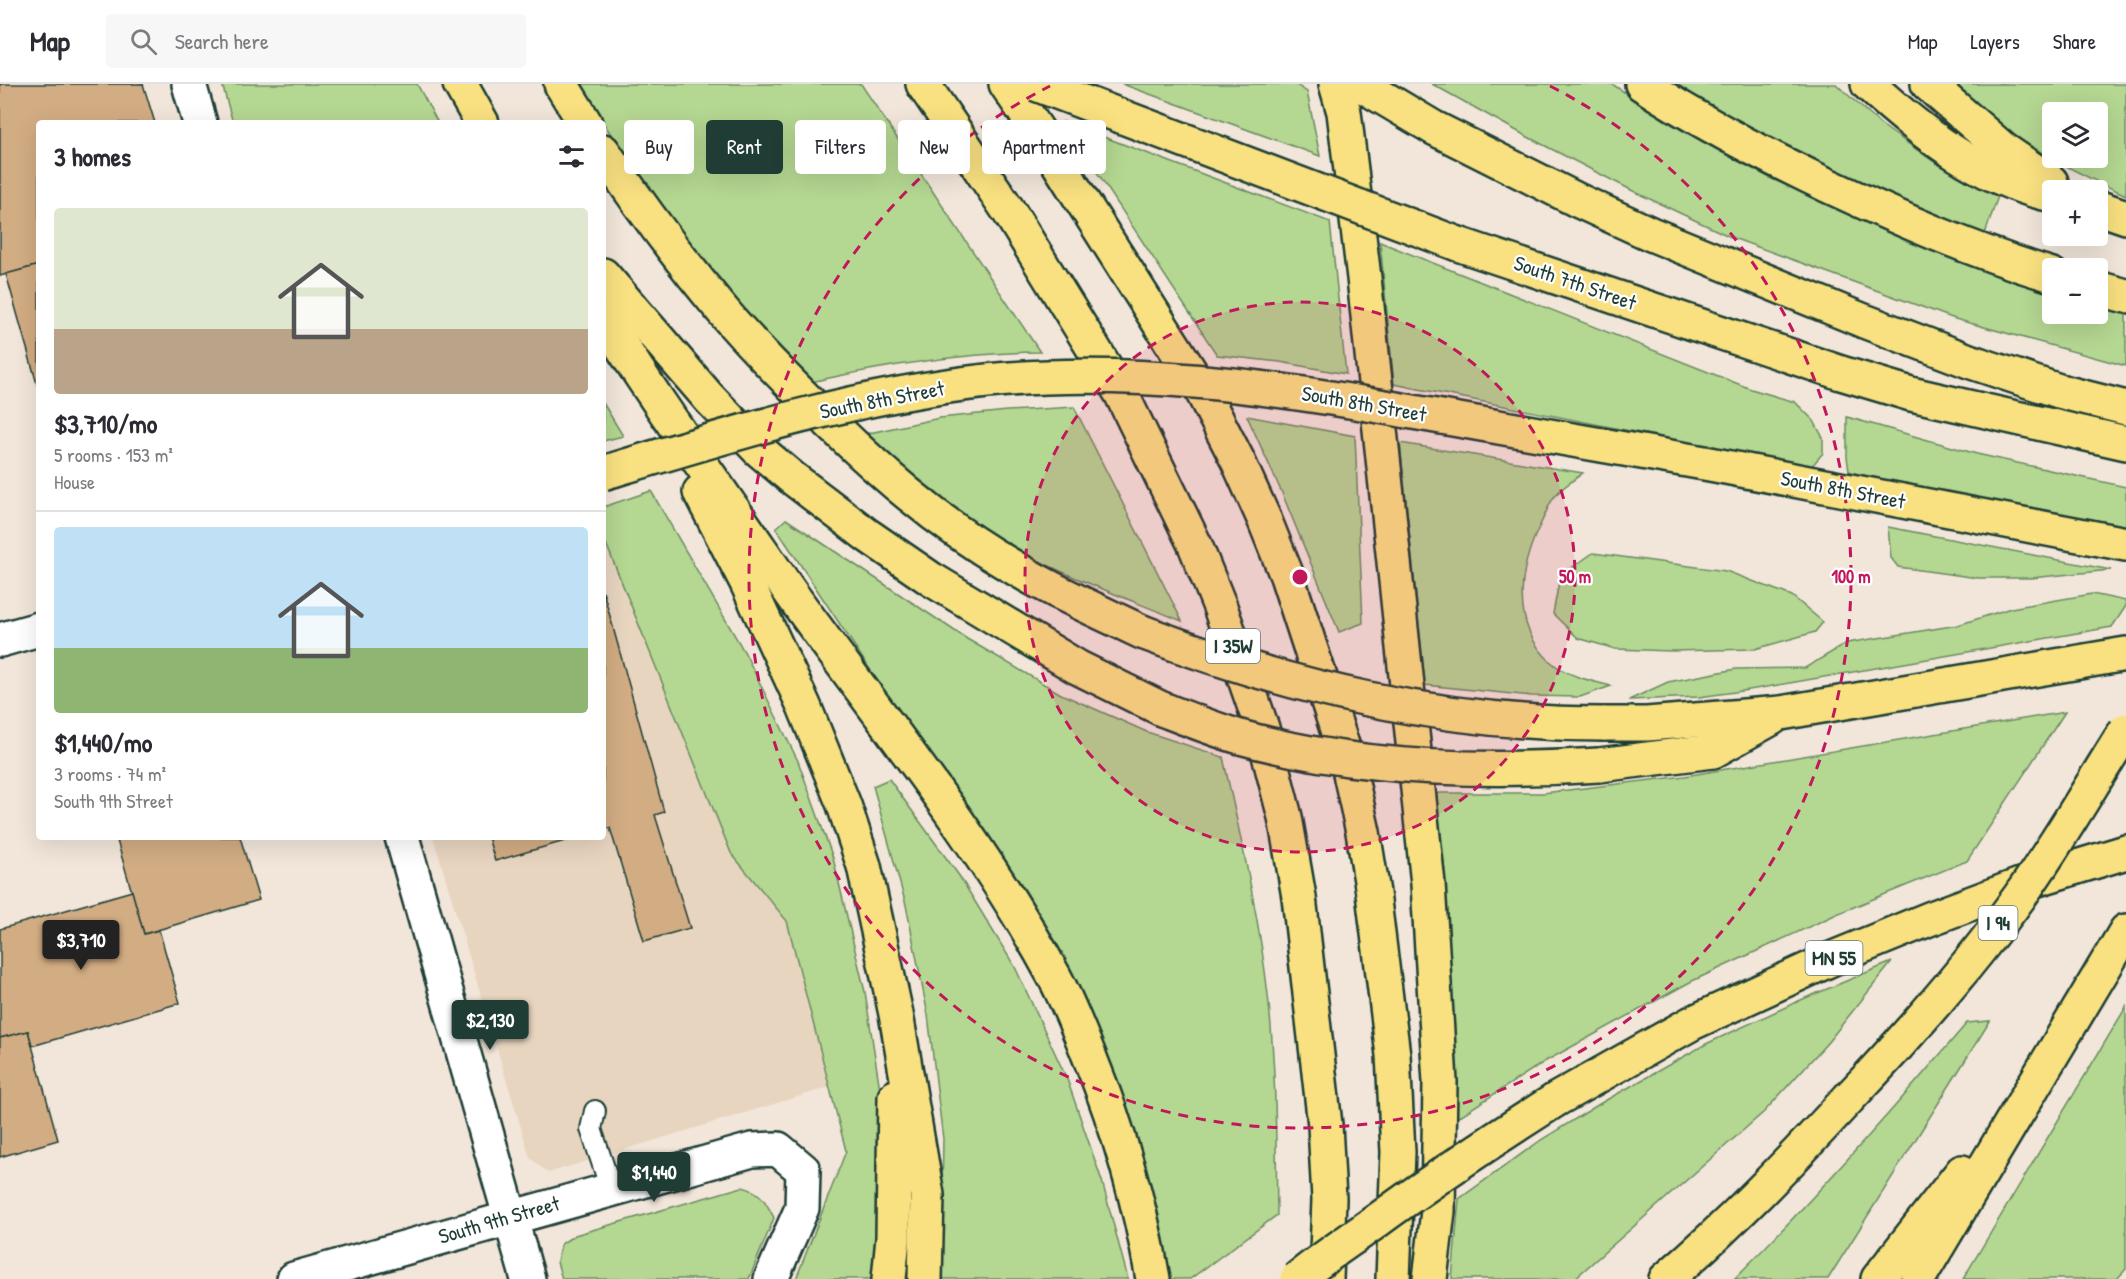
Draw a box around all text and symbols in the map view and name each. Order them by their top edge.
search box [106,14,526,68]
text: Map [30,22,70,60]
icon: search [127,25,160,58]
text: Search here [175,26,269,56]
text: Map [1908,27,1937,56]
text: Layers [1970,27,2020,56]
text: Share [2053,27,2096,56]
map controls [2042,102,2108,324]
button: layers [2042,102,2108,168]
chip: Buy [624,120,694,174]
chip: Rent [706,120,783,174]
chip: Filters [795,120,886,174]
chip: New [898,120,970,174]
chip: Apartment [982,120,1106,174]
text: 3 homes [54,139,131,174]
icon: filters [555,140,588,173]
button: + [2042,180,2108,246]
icon: home [267,247,375,355]
street label: South 7th Street [1510,248,1641,317]
button: − [2042,258,2108,324]
street label: South 8th Street [817,373,947,426]
street label: South 8th Street [1299,378,1430,429]
text: $3,710/mo [54,406,157,441]
text: 5 rooms · 153 m² [54,441,173,468]
street label: South 8th Street [1778,463,1909,516]
text: House [54,468,95,495]
text: 50 m [1559,564,1591,589]
text: 100 m [1831,564,1871,589]
icon: home [267,566,375,674]
centre of rings [1290,567,1310,587]
road number: I 35W [1206,629,1260,663]
text: $1,440/mo [54,725,152,760]
text: 3 rooms · 74 m² [54,760,166,787]
text: South 9th Street [54,787,173,814]
road number: I 94 [1978,906,2018,940]
pin: $3,710 [32,920,130,971]
text: $3,710 [56,926,106,953]
road number: MN 55 [1806,941,1862,975]
pin: $2,130 [441,1000,539,1051]
text: $2,130 [466,1006,514,1033]
pin: $1,440 [605,1152,703,1203]
text: $1,440 [631,1158,677,1185]
street label: South 9th Street [435,1188,564,1251]

